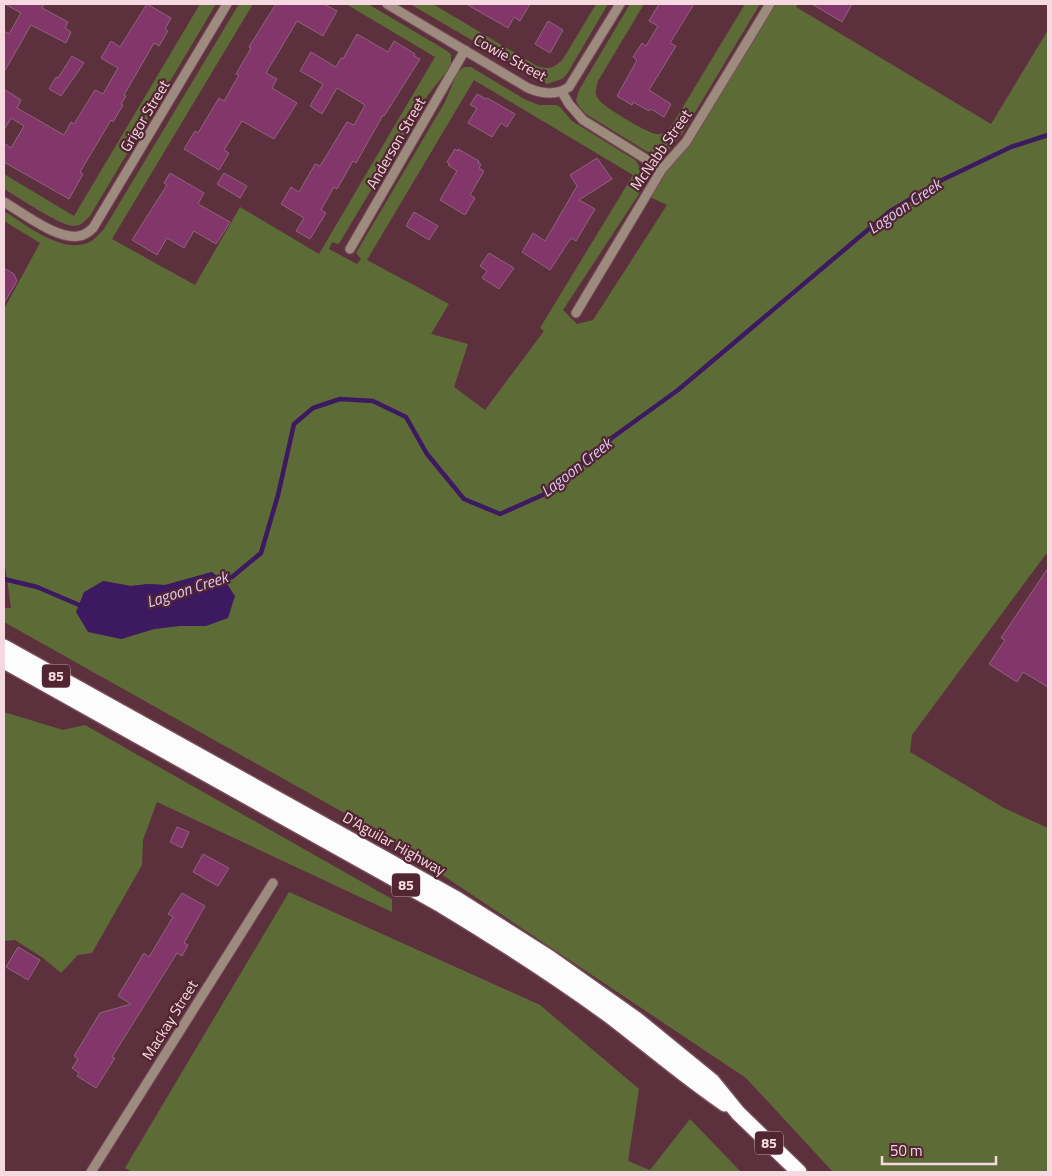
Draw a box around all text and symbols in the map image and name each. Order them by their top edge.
street label: Cowie Street [470,28,551,87]
street label: Grigor Street [114,75,176,156]
street label: Anderson Street [360,92,432,193]
street label: McNabb Street [624,104,698,195]
water label: Lagoon Creek [862,171,947,240]
water label: Lagoon Creek [535,430,618,502]
water label: Lagoon Creek [143,564,233,613]
road number: 85 [42,664,70,688]
street label: D'Aguilar Highway [339,806,450,881]
road number: 85 [392,874,420,896]
street label: Mackay Street [136,975,204,1064]
road number: 85 [755,1132,783,1154]
scale bar [882,1134,996,1166]
text: 50 m [890,1139,923,1162]

